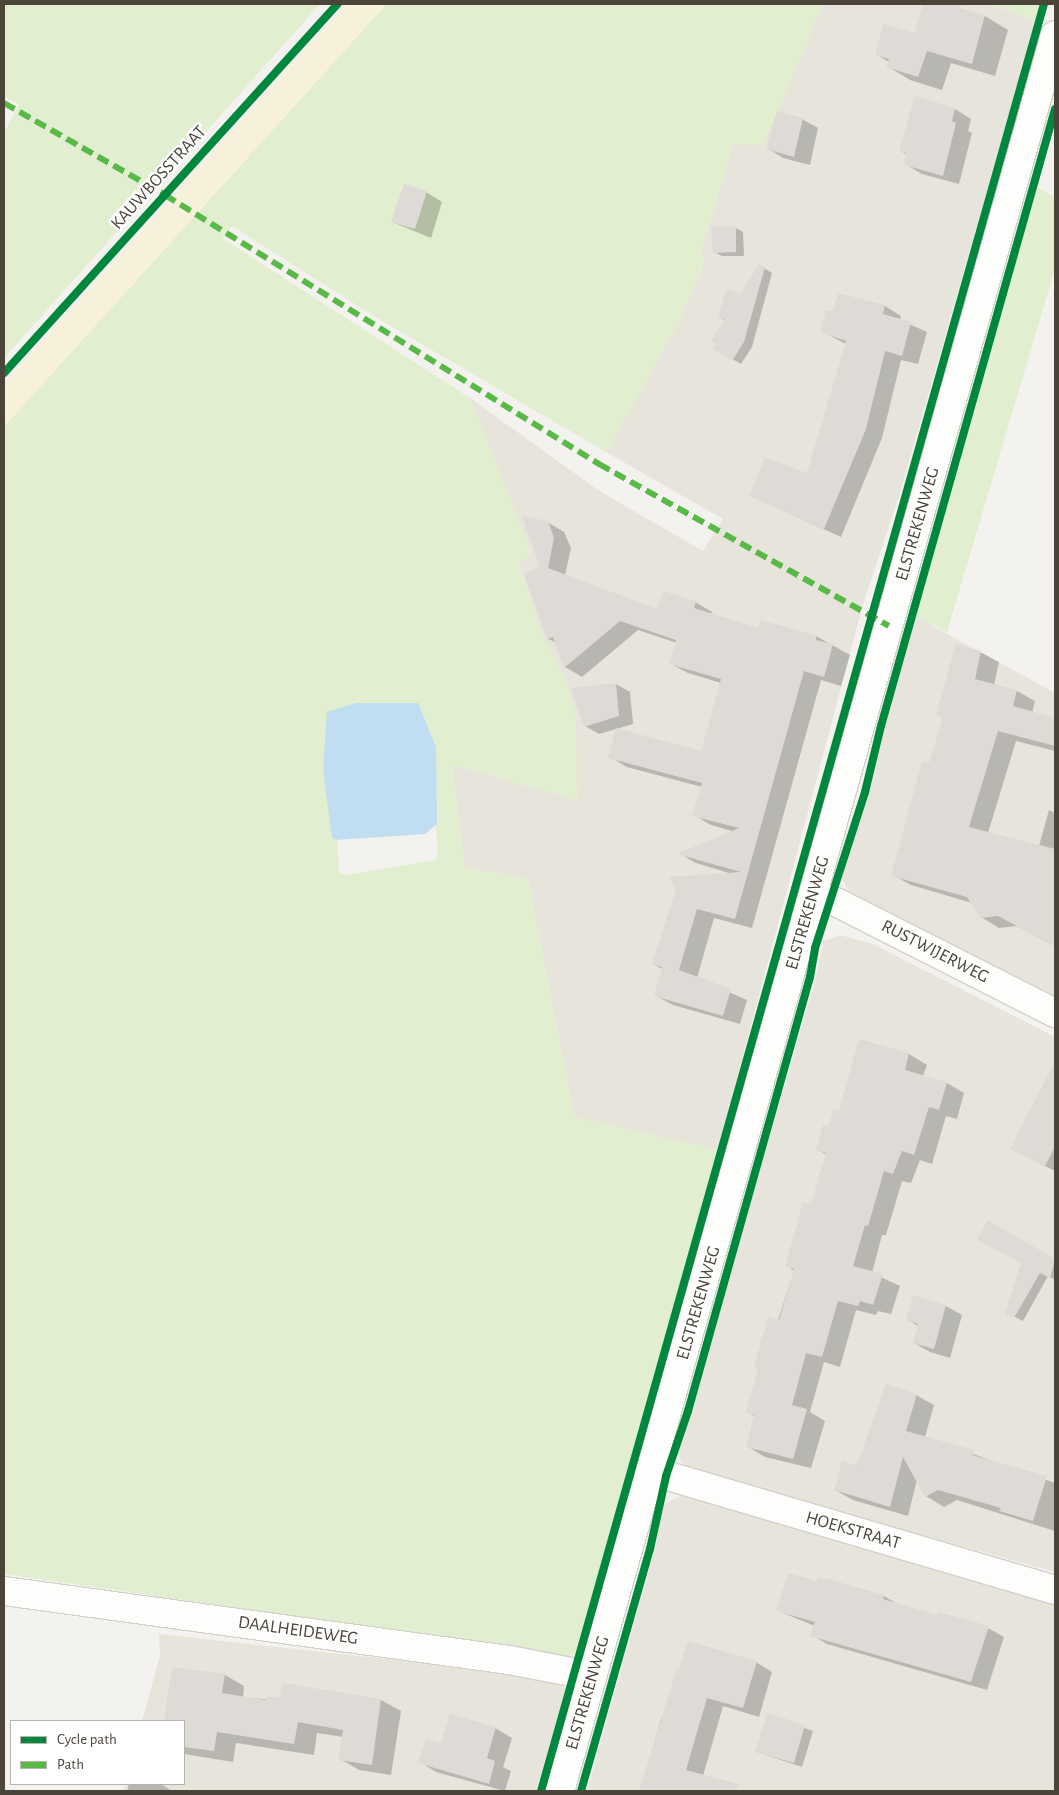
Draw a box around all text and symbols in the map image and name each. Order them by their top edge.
street label: KAUWBOSSTRAAT [107,122,211,234]
street label: ELSTREKENWEG [891,464,945,584]
street label: ELSTREKENWEG [781,853,835,973]
street label: RUSTWIJERWEG [878,916,992,988]
street label: ELSTREKENWEG [672,1243,726,1363]
street label: HOEKSTRAAT [803,1507,903,1555]
street label: DAALHEIDEWEG [237,1612,359,1650]
street label: ELSTREKENWEG [561,1633,615,1753]
legend [10,1720,185,1785]
text: Cycle path [57,1732,117,1747]
text: Path [57,1757,84,1772]

